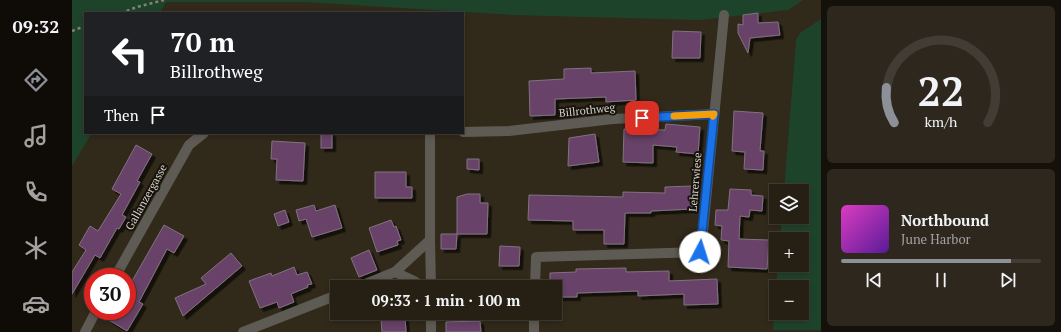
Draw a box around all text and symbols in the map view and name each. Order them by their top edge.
text: 09:32 [13,14,59,38]
text: 70 m [170,23,235,60]
icon: left [104,28,156,80]
text: Billrothweg [170,59,263,83]
text: 22 [917,62,965,117]
icon: directions [22,66,50,94]
street label: Billrothweg [558,100,616,120]
pin [625,101,659,135]
icon: arrive [147,104,169,126]
text: Then [104,105,139,125]
icon: arrive [631,107,653,129]
text: km/h [925,111,958,130]
icon: music [22,122,50,150]
street label: Lehrerwiese [685,151,705,212]
street label: Gallanzergasse [122,161,170,232]
icon: phone [22,178,50,206]
map controls [769,184,809,320]
button: layers [769,184,809,224]
text: Northbound [901,210,989,230]
text: June Harbor [901,230,971,248]
position arrow [679,231,721,273]
button: + [769,232,809,272]
icon: climate [22,234,50,262]
speed limit sign: 30 [84,268,136,320]
icon: previous [863,269,885,291]
icon: pause [930,269,952,291]
icon: next [997,269,1019,291]
button: − [769,280,809,320]
icon: car [22,290,50,318]
text: 09:33 · 1 min · 100 m [372,290,520,310]

